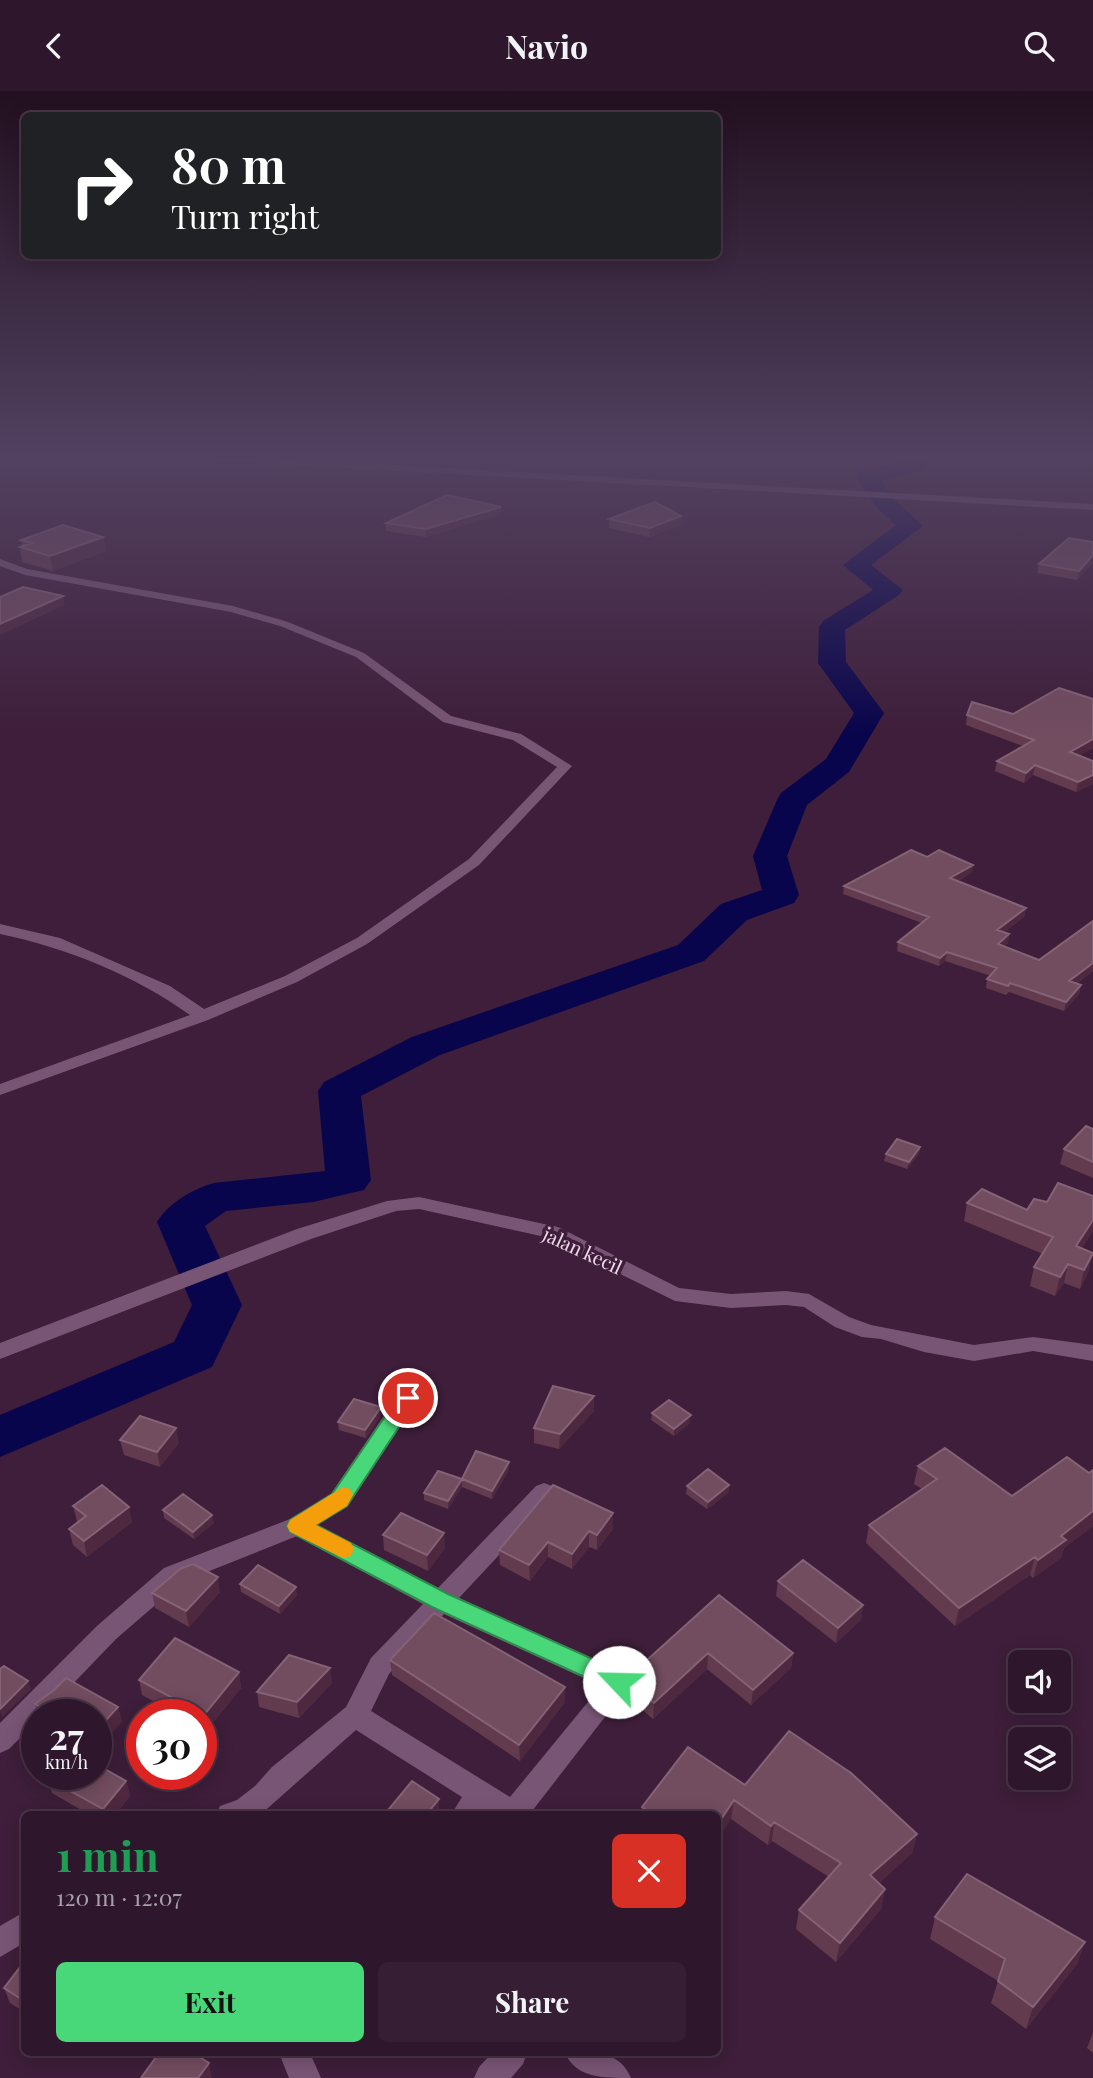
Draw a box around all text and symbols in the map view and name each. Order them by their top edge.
text: Navio [505,24,588,67]
icon: back [35,27,73,65]
icon: search [1020,27,1058,65]
text: 80 m [171,131,286,196]
icon: right [56,140,147,231]
text: Turn right [171,194,319,237]
street label: jalan kecil [538,1220,627,1280]
pin [378,1368,438,1428]
icon: arrive [389,1379,427,1417]
position arrow [582,1645,656,1719]
map controls [1008,1650,1071,1790]
button: sound [1008,1650,1071,1713]
speed limit sign: 30 [126,1699,217,1790]
text: 27 [49,1712,84,1759]
button: layers [1008,1727,1071,1790]
text: km/h [45,1750,88,1774]
text: 1 min [56,1827,159,1883]
button: close [612,1834,686,1908]
text: 120 m · 12:07 [56,1881,182,1912]
button: Exit [56,1962,364,2042]
button: Share [378,1962,686,2042]

